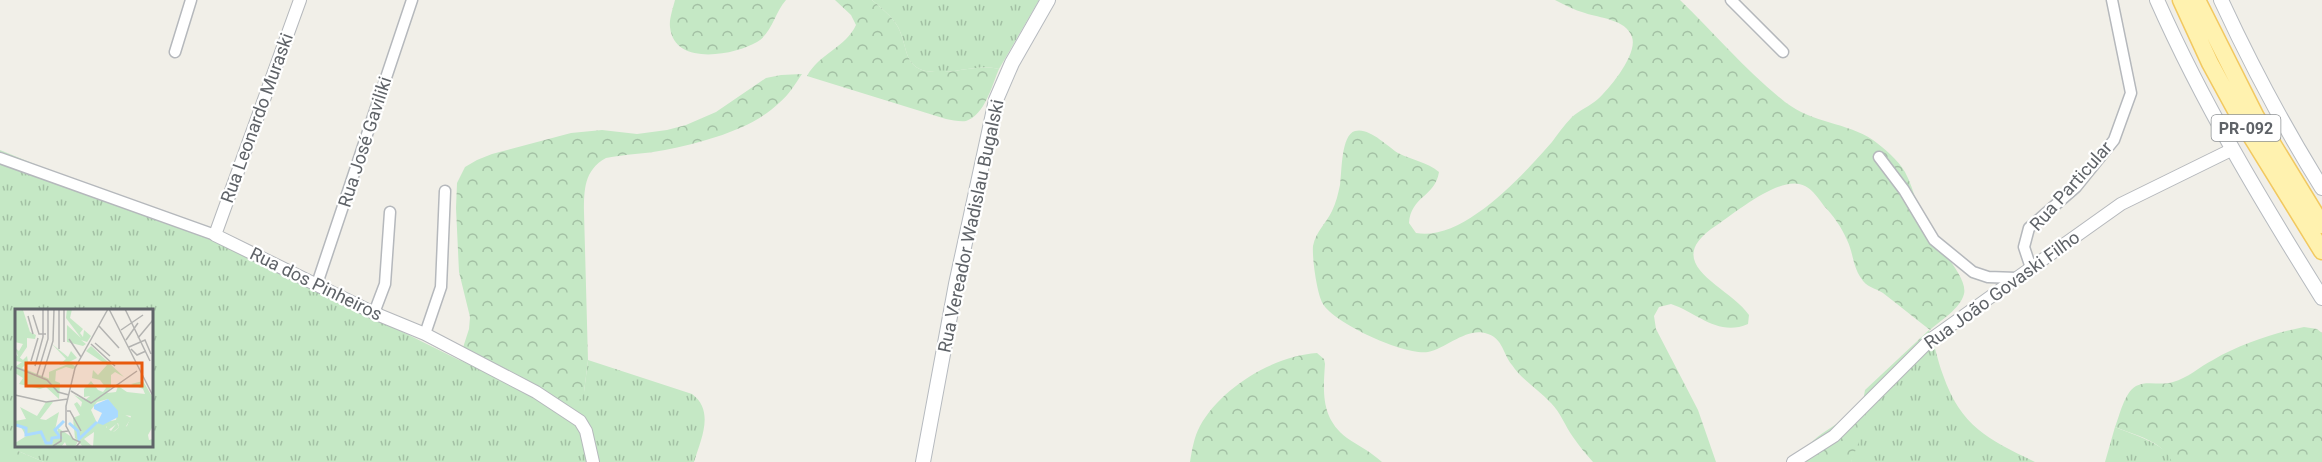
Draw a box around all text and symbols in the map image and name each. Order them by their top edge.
street label: Rua Leonardo Muraski [216,30,297,206]
street label: Rua José Gaviliki [334,74,396,210]
street label: Rua Vereador Wadislau Bugalski [933,97,1008,354]
road number: PR-092 [2212,115,2280,141]
street label: Rua Particular [2025,137,2116,235]
street label: Rua João Govaski Filho [1920,226,2083,353]
street label: Rua dos Pinheiros [247,242,386,325]
inset map [15,309,153,447]

